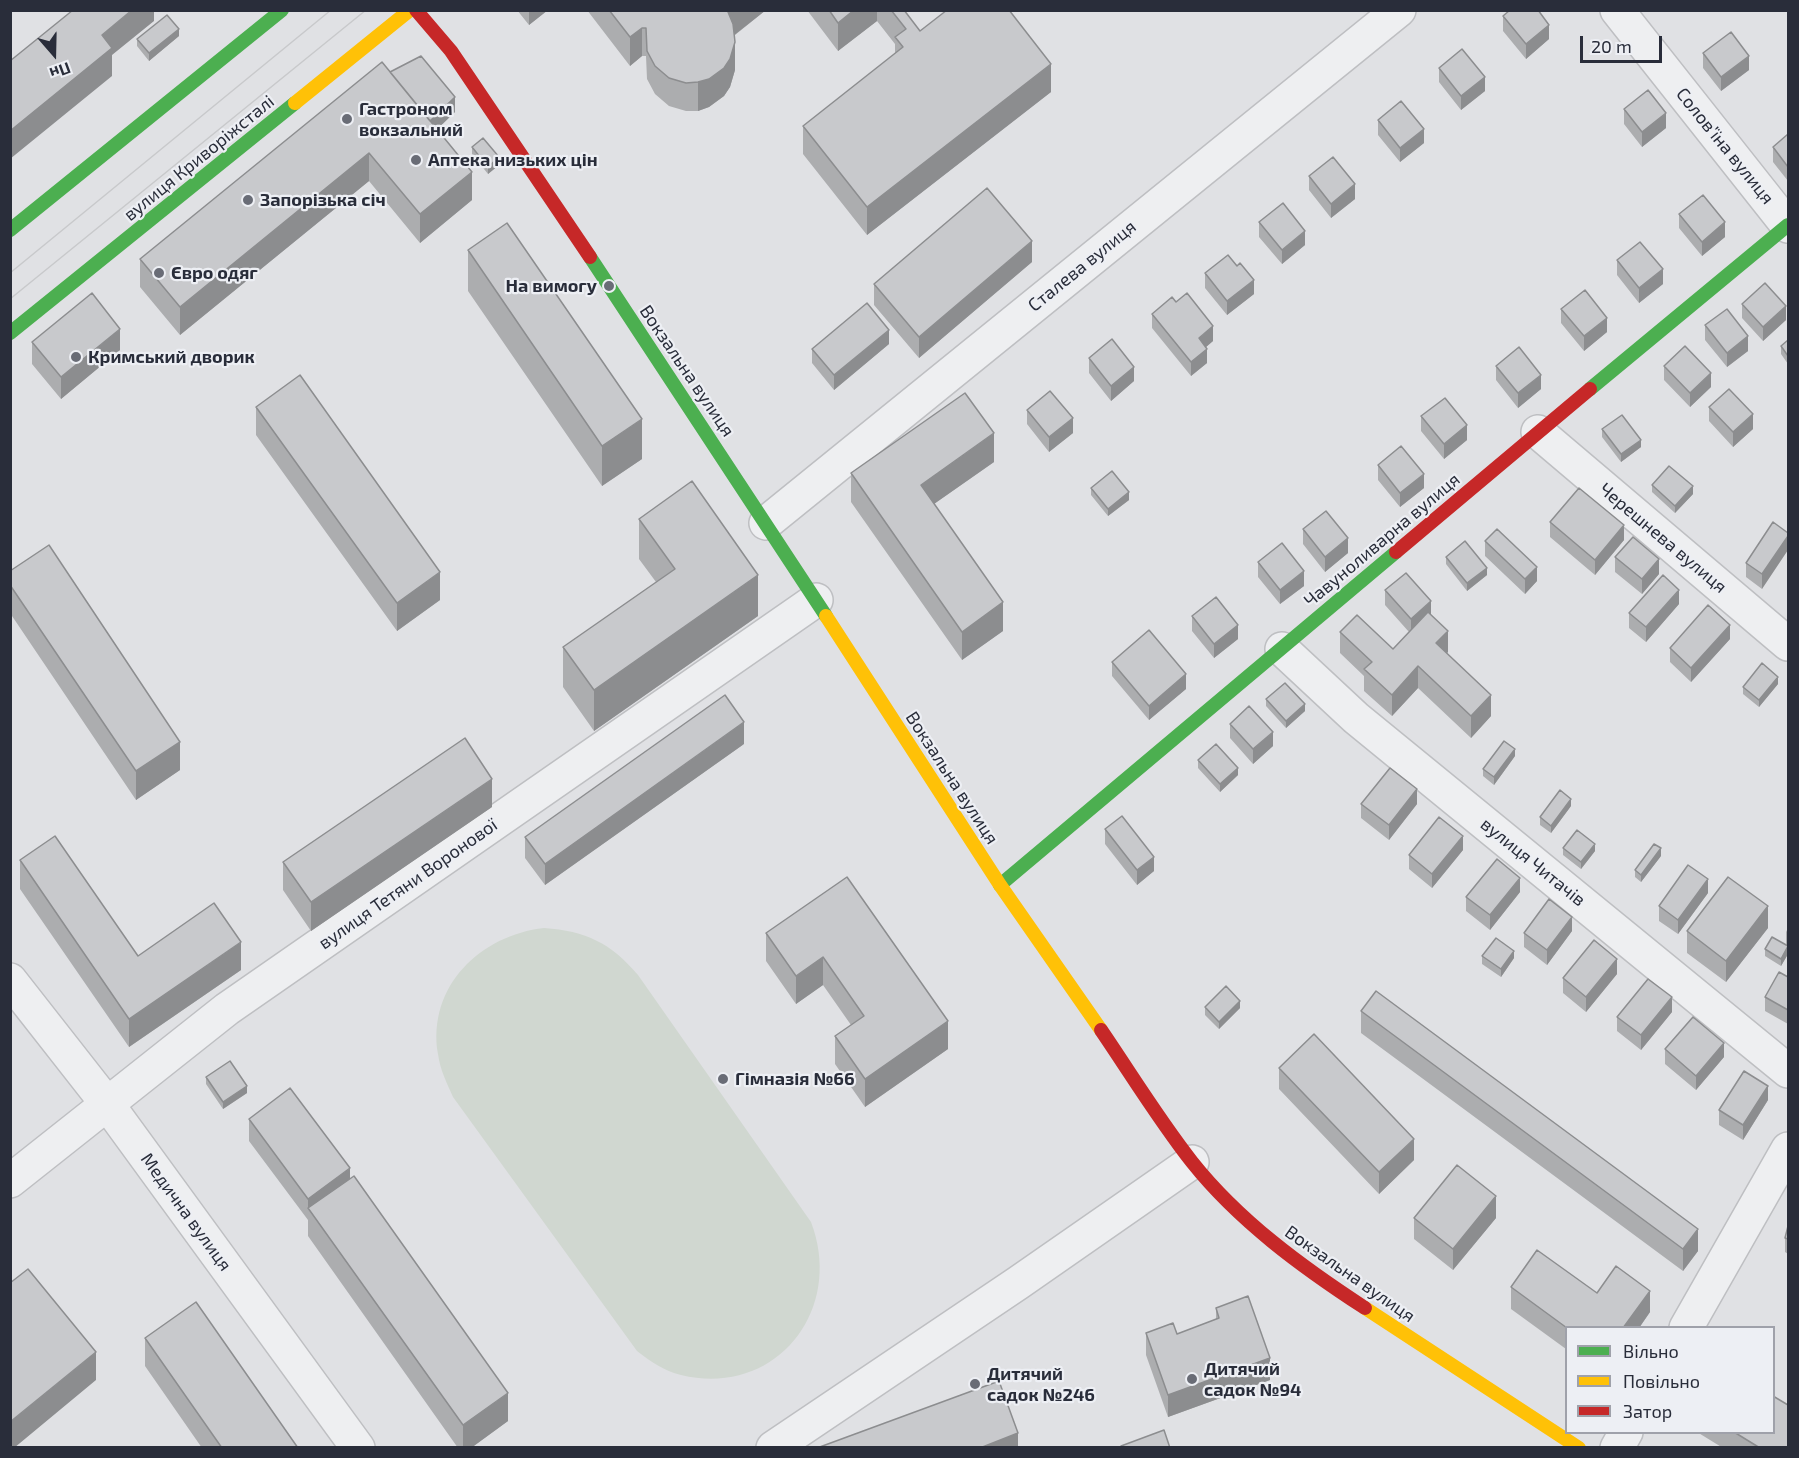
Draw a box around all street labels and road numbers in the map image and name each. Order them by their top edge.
street label: Соловʼїна вулиця [1671,83,1779,209]
street label: вулиця Криворіжсталі [119,91,279,225]
street label: Сталева вулиця [1024,216,1140,316]
street label: Вокзальна вулиця [635,301,739,441]
street label: Чавуноливарна вулиця [1300,469,1464,611]
street label: Черешнева вулиця [1595,478,1731,598]
street label: Вокзальна вулиця [901,708,1003,848]
street label: вулиця Читачів [1476,813,1590,911]
street label: вулиця Тетяни Воронової [314,814,502,954]
street label: Медична вулиця [136,1149,236,1275]
street label: Вокзальна вулиця [1281,1221,1419,1327]

